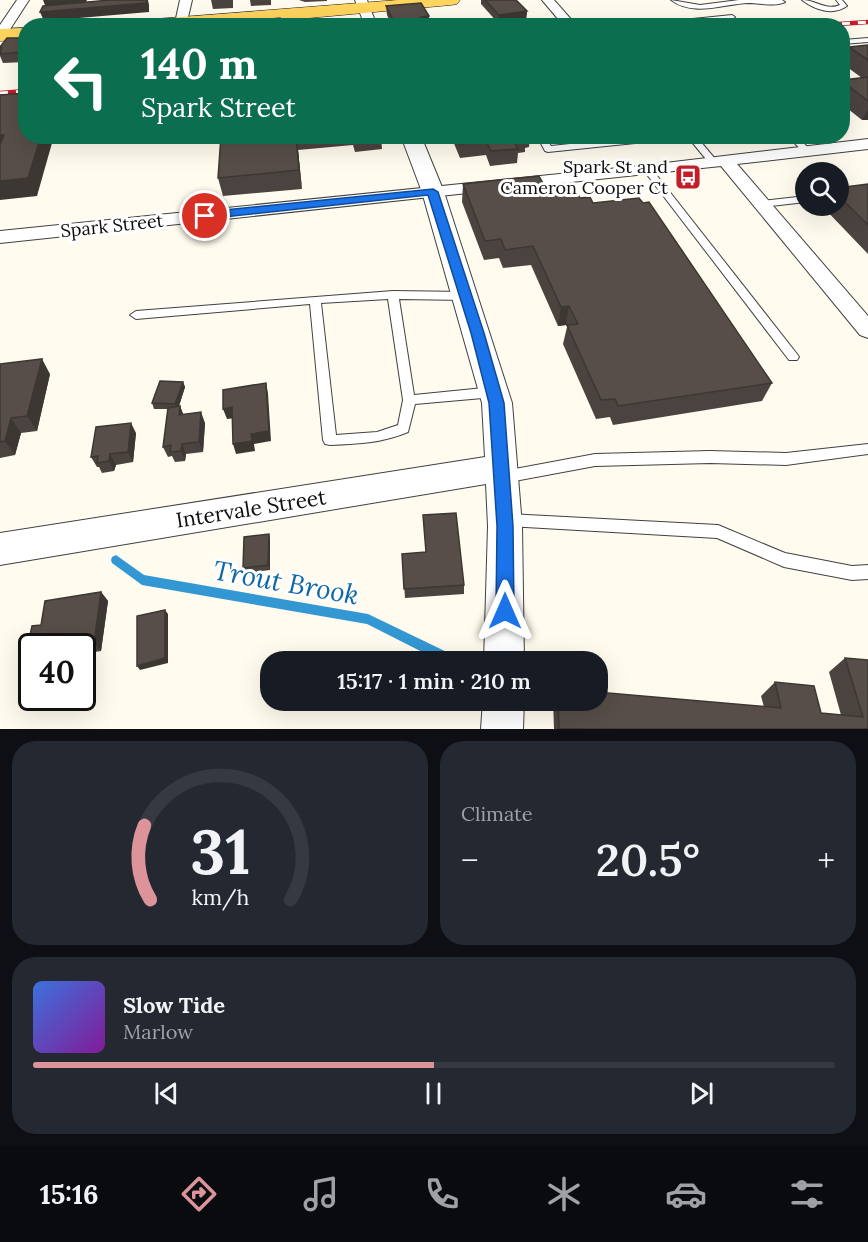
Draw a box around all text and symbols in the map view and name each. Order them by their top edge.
text: 140 m [141,37,257,91]
icon: left [42,42,120,120]
text: Spark Street [141,90,296,124]
place label: Spark St and Cameron Cooper Ct [500,155,668,199]
bus stop icon: Spark St and Cameron Cooper Ct [673,162,703,192]
map controls [795,162,849,216]
button: search [795,162,849,216]
pin [179,190,230,241]
icon: arrive [188,199,221,232]
street label: Spark Street [59,209,165,242]
street label: Intervale Street [174,483,329,534]
water label: Trout Brook [211,553,362,612]
position arrow [473,579,537,643]
speed limit sign: 40 [18,633,96,711]
text: 15:17 · 1 min · 210 m [337,667,531,695]
text: Climate [461,801,533,826]
text: 31 [190,811,250,891]
text: 20.5° [596,831,700,888]
text: − [461,839,479,881]
text: + [818,839,835,881]
text: km/h [191,883,249,911]
text: Slow Tide [123,991,225,1019]
text: Marlow [123,1019,193,1044]
icon: previous [150,1077,183,1110]
icon: pause [417,1077,450,1110]
icon: next [685,1077,718,1110]
icon: directions [178,1173,220,1215]
icon: music [300,1173,342,1215]
icon: phone [421,1173,463,1215]
icon: climate [543,1173,585,1215]
icon: car [665,1173,707,1215]
icon: filters [786,1173,828,1215]
text: 15:16 [40,1177,99,1211]

